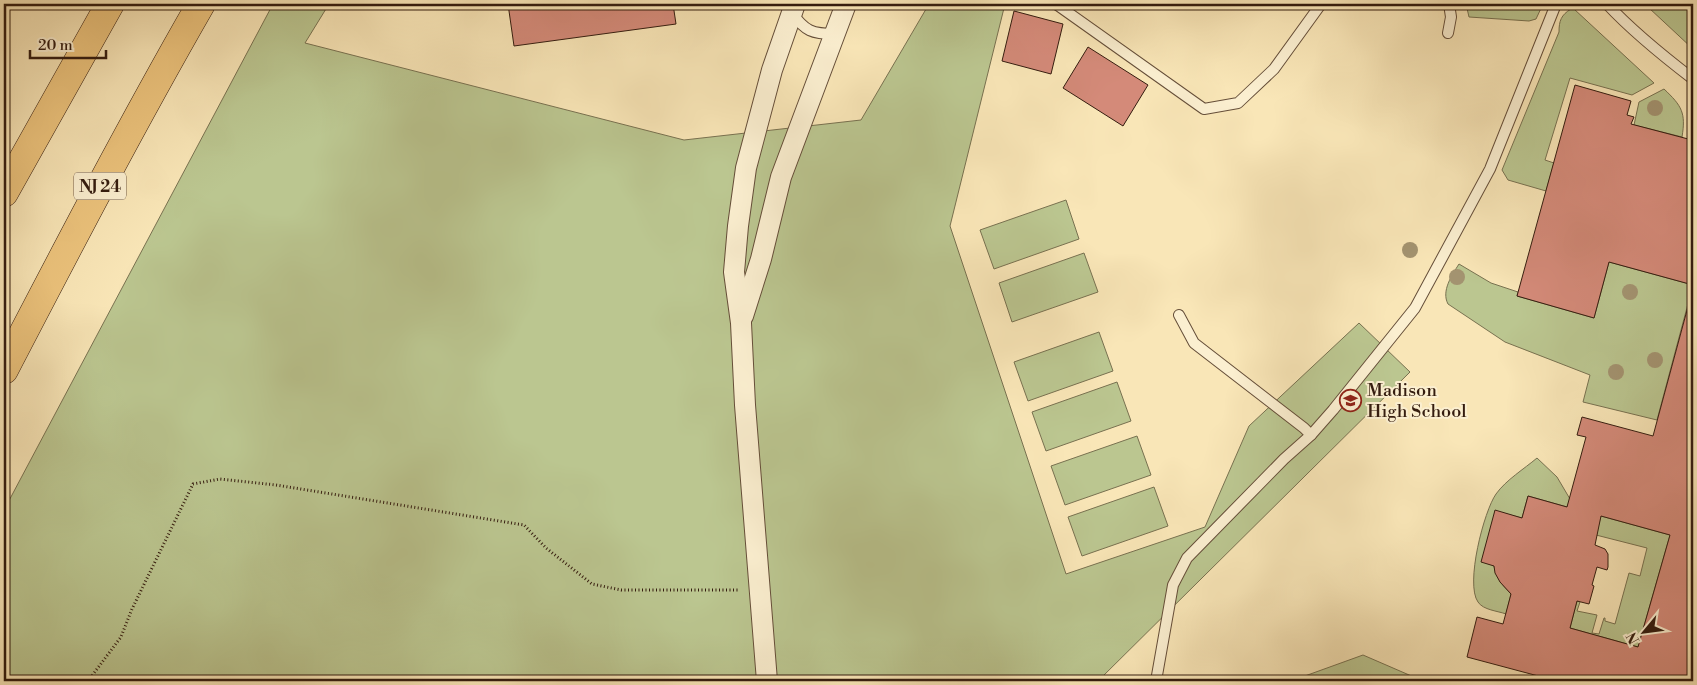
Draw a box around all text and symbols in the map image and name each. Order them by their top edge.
scale bar [30,28,106,60]
text: 20 m [38,36,73,55]
road number: NJ 24 [74,172,126,200]
place label: Madison High School [1367,379,1467,423]
school or university icon: Madison High School [1339,388,1363,412]
north arrow [1620,608,1670,658]
text: N [1623,629,1644,647]

